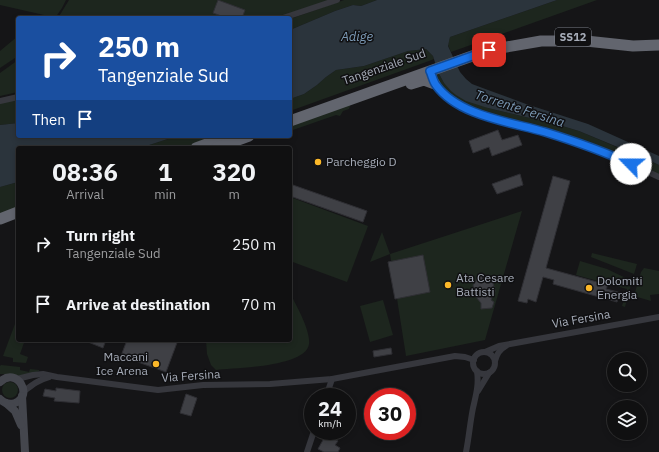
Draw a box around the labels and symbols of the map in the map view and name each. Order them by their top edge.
water label: Adige [340,28,373,45]
road number: SS12 [555,28,591,46]
pin [472,33,506,67]
street label: Tangenziale Sud [340,45,428,88]
water label: Torrente Fersina [473,86,567,131]
position arrow [610,143,652,185]
place label: Parcheggio D [326,154,397,169]
marker: Parcheggio D [313,157,323,167]
place label: Ata Cesare Battisti [456,270,515,299]
place label: Dolomiti Energia [597,273,642,302]
marker: Ata Cesare Battisti [443,280,453,290]
marker: Dolomiti Energia [584,283,594,293]
street label: Via Fersina [551,306,612,331]
place label: Maccani Ice Arena [96,349,149,378]
marker: Maccani Ice Arena [151,359,161,369]
street label: Via Fersina [161,366,222,385]
speed limit sign: 30 [364,388,416,440]

